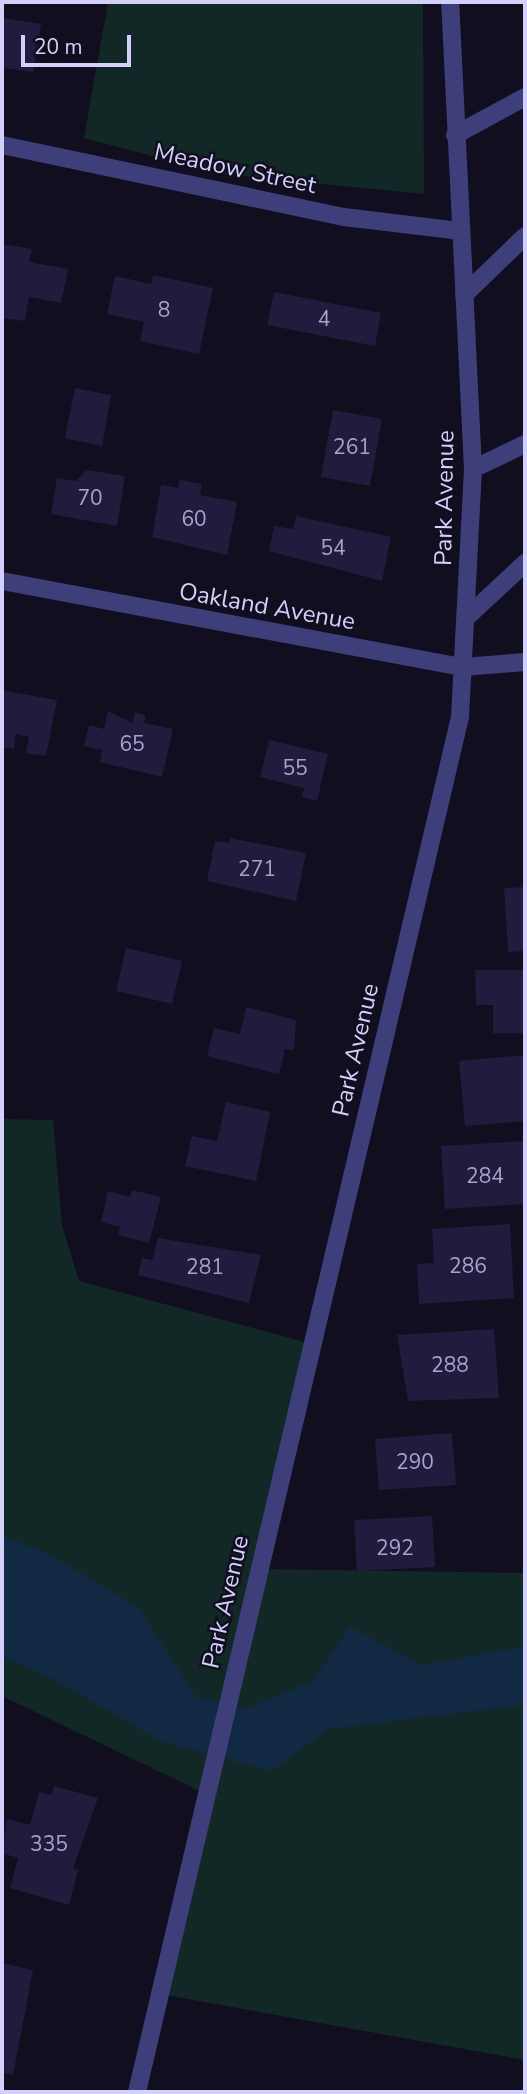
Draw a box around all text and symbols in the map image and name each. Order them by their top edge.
scale bar [24,21,135,65]
text: 20 m [34,33,83,61]
street label: Meadow Street [151,138,319,200]
house number: 8 [158,297,170,323]
house number: 4 [318,306,330,332]
street label: Park Avenue [429,430,461,566]
house number: 261 [333,434,371,460]
house number: 70 [77,485,103,511]
house number: 60 [181,506,207,532]
house number: 54 [320,535,346,561]
street label: Oakland Avenue [177,577,357,637]
house number: 65 [119,731,145,757]
house number: 55 [282,755,308,781]
house number: 271 [238,856,276,882]
street label: Park Avenue [327,981,385,1119]
house number: 284 [466,1163,504,1189]
house number: 286 [449,1253,487,1279]
house number: 281 [186,1254,224,1280]
house number: 288 [431,1352,469,1378]
house number: 290 [396,1449,434,1475]
street label: Park Avenue [197,1533,255,1671]
house number: 292 [376,1535,414,1561]
house number: 335 [30,1831,68,1857]

